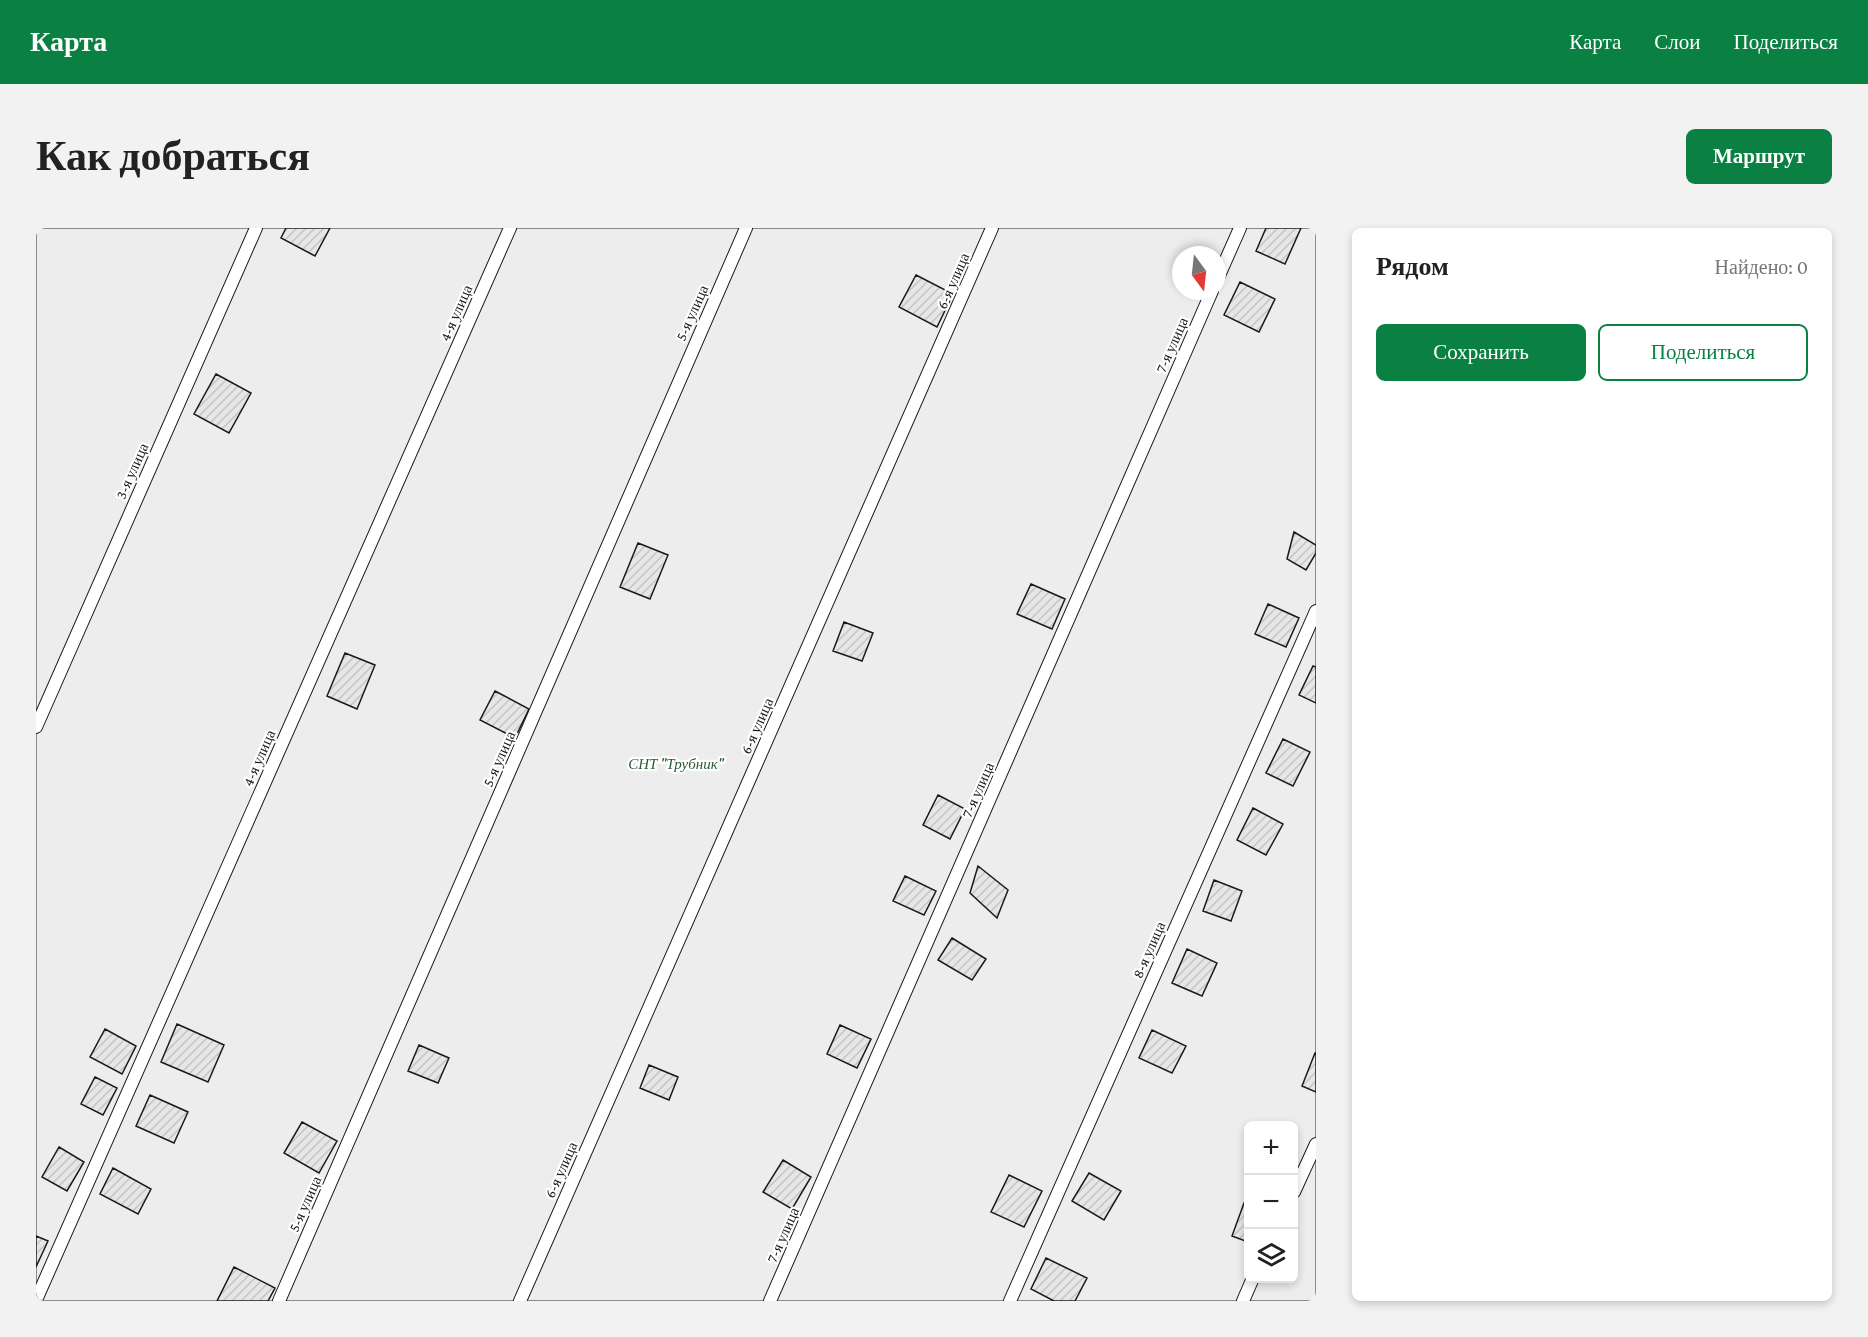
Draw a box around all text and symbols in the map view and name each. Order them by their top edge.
text: Карта [30,26,107,57]
text: Карта [1569,30,1621,54]
text: Слои [1654,30,1700,54]
text: Поделиться [1733,30,1838,54]
button: Маршрут [1686,129,1832,184]
text: Как добраться [36,132,310,179]
north arrow [1172,246,1226,300]
street label: 6-я улица [934,250,973,312]
text: Рядом [1376,252,1449,281]
text: Найдено: 0 [1715,256,1808,278]
street label: 4-я улица [437,282,476,344]
street label: 5-я улица [673,282,712,343]
street label: 7-я улица [1153,315,1191,375]
button: Сохранить [1376,324,1586,381]
button: Поделиться [1598,324,1808,381]
street label: 3-я улица [113,440,152,501]
street label: 6-я улица [738,695,777,757]
street label: 4-я улица [240,727,279,789]
street label: 5-я улица [480,728,519,789]
park label: СНТ "Трубник" [628,756,725,772]
street label: 7-я улица [959,760,997,820]
street label: 8-я улица [1129,919,1169,981]
map controls [1244,1121,1298,1283]
button: + [1244,1121,1298,1175]
street label: 6-я улица [542,1139,581,1201]
street label: 5-я улица [286,1173,325,1234]
button: − [1244,1175,1298,1229]
street label: 7-я улица [764,1205,802,1265]
button: layers [1244,1229,1298,1283]

